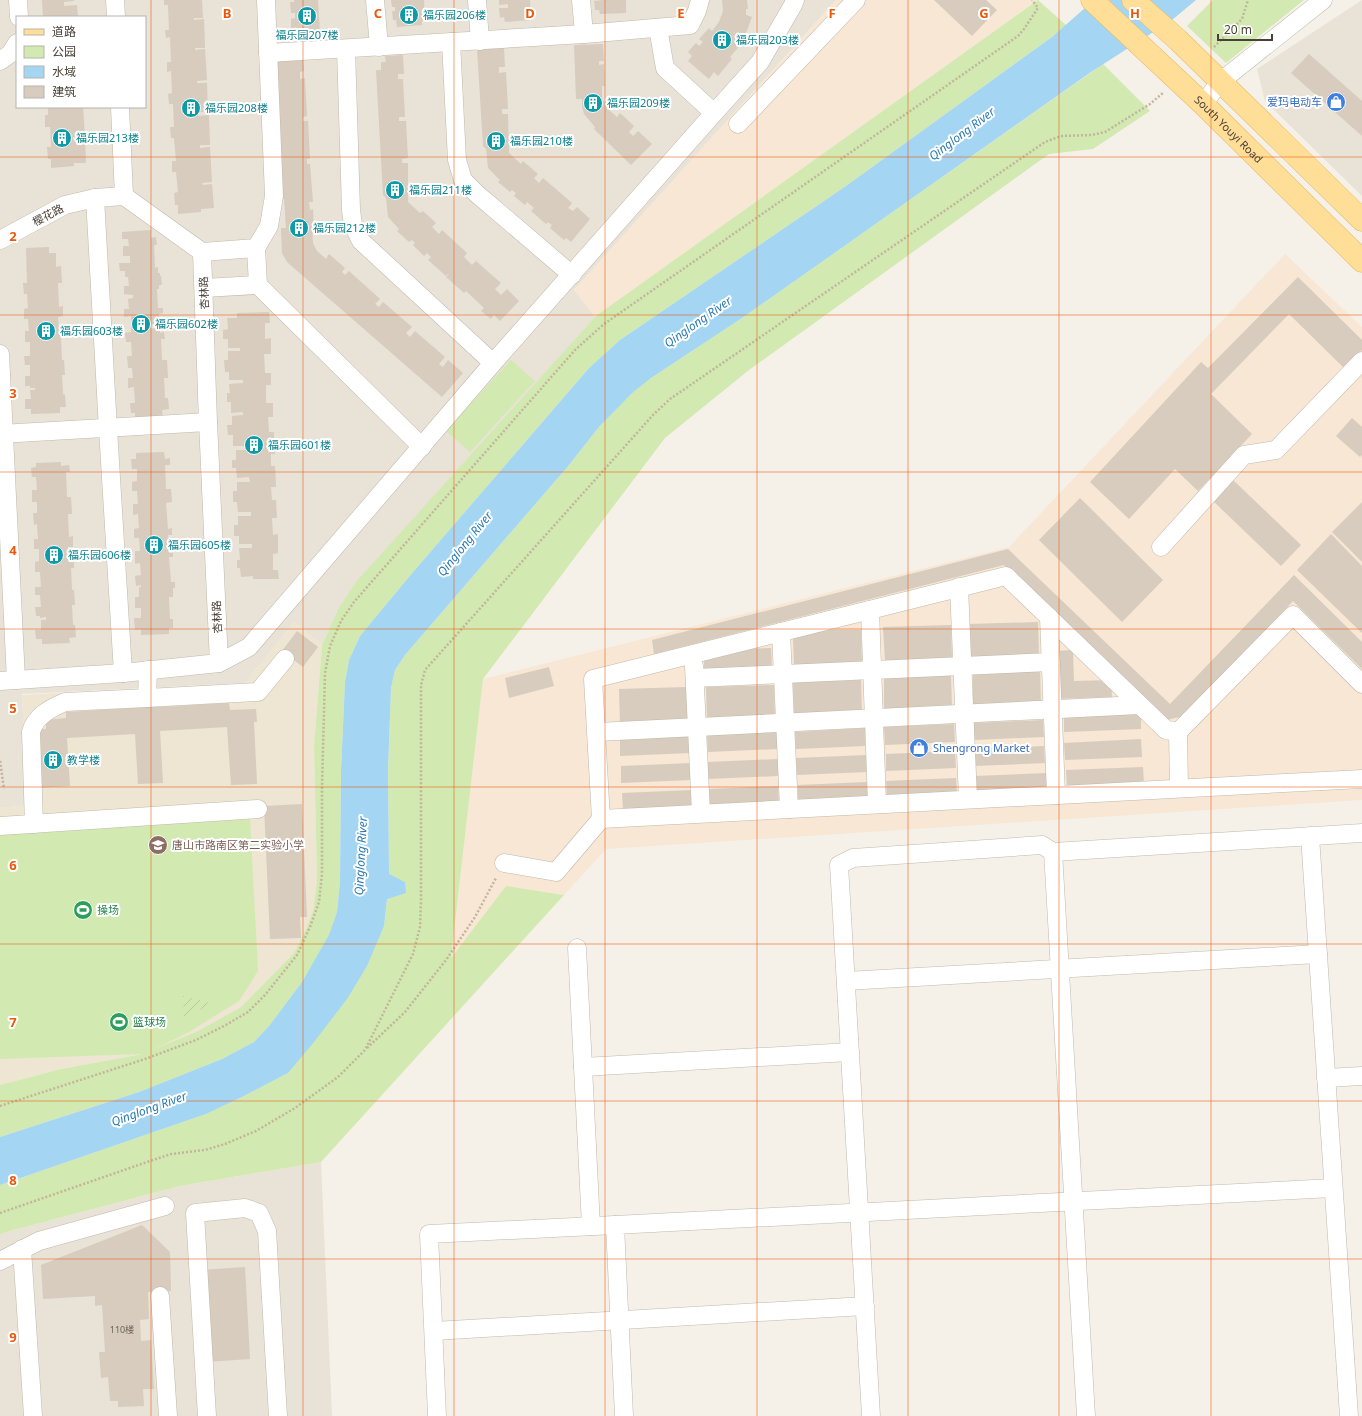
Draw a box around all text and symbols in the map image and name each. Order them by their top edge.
text: B [223,4,231,22]
text: C [374,4,382,22]
building icon: 福乐园206楼 [398,4,420,26]
text: D [525,4,535,22]
text: E [677,4,685,22]
text: F [828,4,836,22]
text: G [979,4,989,22]
text: H [1130,4,1140,22]
building icon: 福乐园207楼 [296,5,318,27]
place label: 福乐园206楼 [423,7,486,22]
legend [16,16,146,108]
scale bar [1218,16,1272,42]
text: 20 m [1224,21,1252,38]
text: 道路 [52,23,76,40]
place label: 福乐园207楼 [276,27,338,42]
building icon: 福乐园203楼 [711,29,733,51]
place label: 福乐园203楼 [736,32,799,47]
text: 公园 [52,43,76,60]
text: 水域 [52,63,76,80]
text: 建筑 [52,83,76,100]
shop icon: 爱玛电动车 [1325,91,1347,113]
building icon: 福乐园209楼 [582,92,604,114]
street label: South Youyi Road [1192,92,1266,166]
place label: 爱玛电动车 [1267,94,1322,109]
place label: 福乐园209楼 [607,95,670,110]
building icon: 福乐园208楼 [180,97,202,119]
place label: 福乐园208楼 [205,100,268,115]
water label: Qinglong River [925,102,999,164]
building icon: 福乐园213楼 [51,127,73,149]
place label: 福乐园213楼 [76,130,139,145]
building icon: 福乐园210楼 [485,130,507,152]
place label: 福乐园210楼 [510,133,573,148]
building icon: 福乐园211楼 [384,179,406,201]
place label: 福乐园211楼 [409,182,472,197]
street label: 樱花路 [30,200,66,229]
building icon: 福乐园212楼 [288,217,310,239]
place label: 福乐园212楼 [313,220,376,235]
text: 2 [9,227,17,245]
street label: 杏林路 [195,276,212,310]
water label: Qinglong River [661,291,736,351]
building icon: 福乐园602楼 [130,313,152,335]
place label: 福乐园602楼 [155,316,218,331]
building icon: 福乐园603楼 [35,320,57,342]
place label: 福乐园603楼 [60,323,123,338]
text: 3 [9,384,17,402]
building icon: 福乐园601楼 [243,434,265,456]
place label: 福乐园601楼 [268,437,331,452]
water label: Qinglong River [433,507,497,580]
building icon: 福乐园605楼 [143,534,165,556]
place label: 福乐园605楼 [168,537,231,552]
text: 4 [9,541,17,559]
building icon: 福乐园606楼 [43,544,65,566]
place label: 福乐园606楼 [68,547,131,562]
street label: 杏林路 [208,600,225,634]
text: 5 [9,699,17,717]
shop icon: Shengrong Market [908,737,930,759]
place label: Shengrong Market [933,740,1030,755]
building icon: 教学楼 [42,749,64,771]
place label: 教学楼 [67,752,100,767]
water label: Qinglong River [350,815,371,896]
school or university icon: 唐山市路南区第二实验小学 [147,834,169,856]
place label: 唐山市路南区第二实验小学 [172,837,304,852]
text: 6 [9,856,17,874]
sports icon: 操场 [72,899,94,921]
place label: 操场 [97,902,119,917]
sports icon: 篮球场 [108,1011,130,1033]
text: 7 [9,1013,17,1031]
place label: 篮球场 [133,1014,166,1029]
water label: Qinglong River [109,1087,190,1130]
text: 8 [9,1171,17,1189]
house number: 110楼 [110,1323,134,1336]
text: 9 [9,1328,17,1346]

